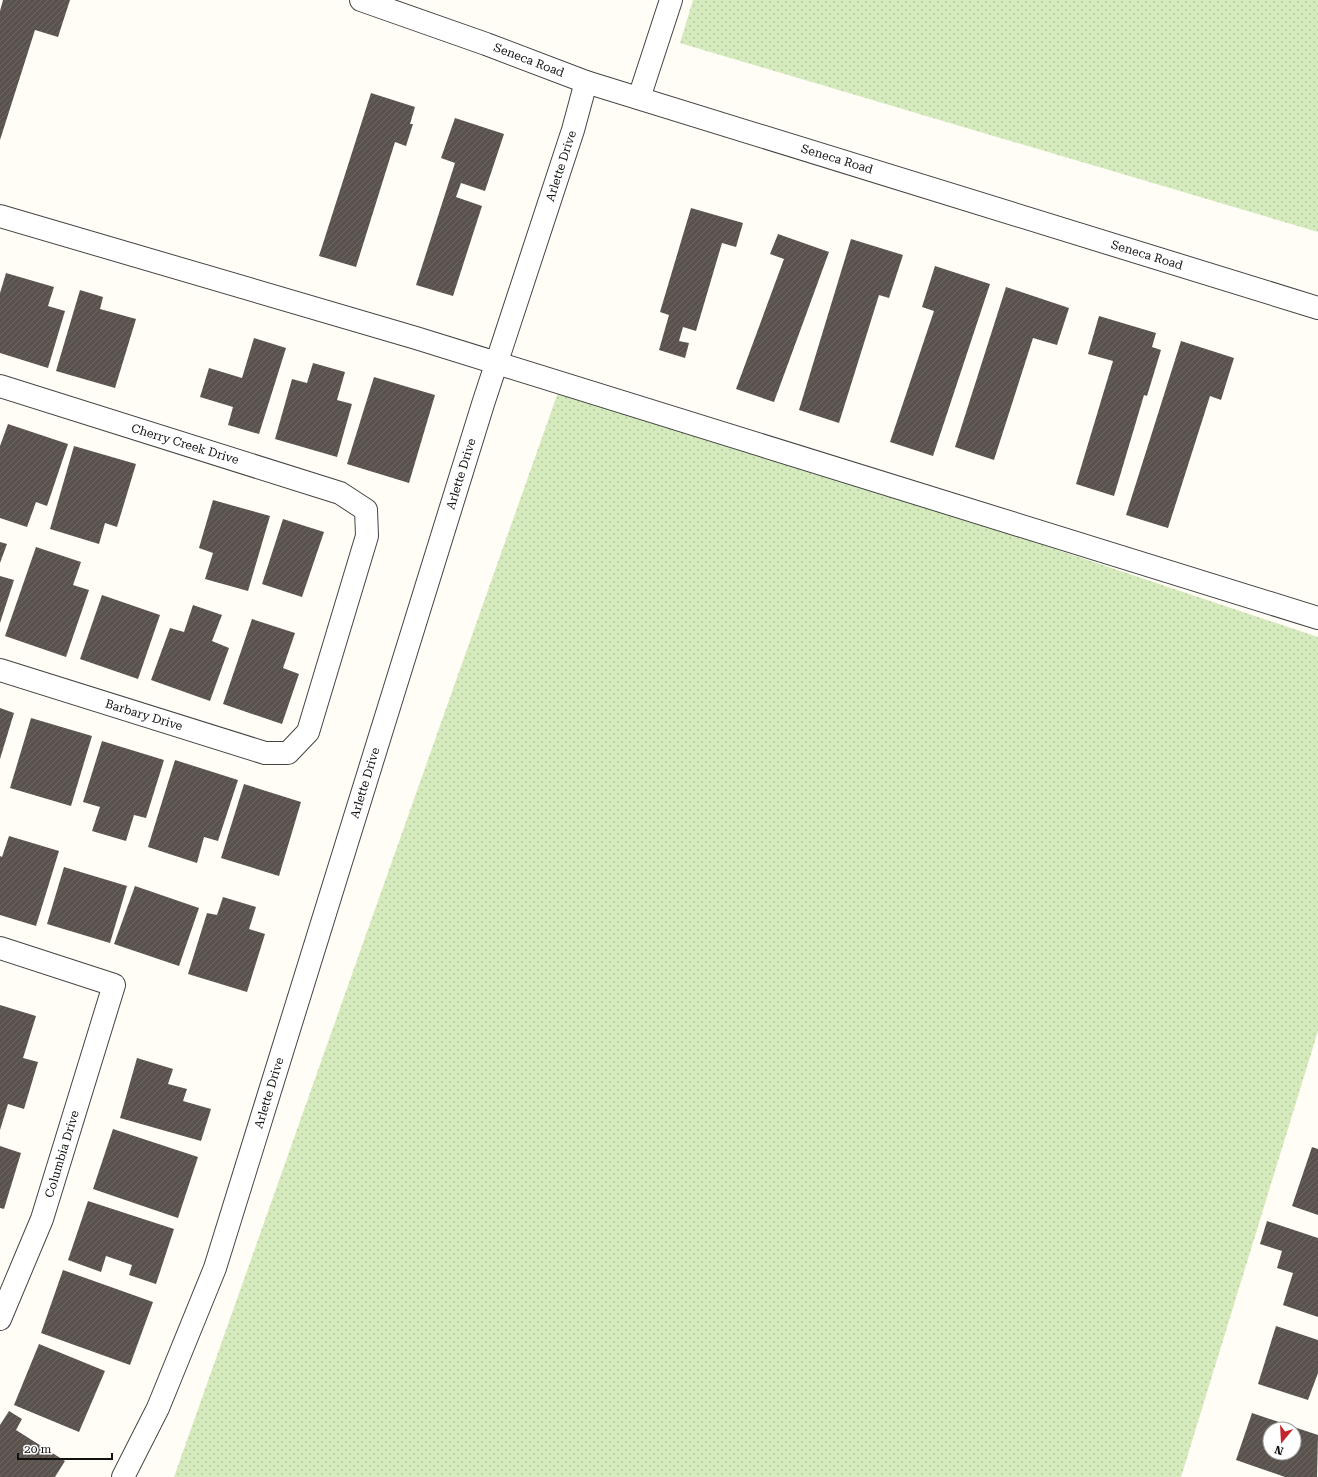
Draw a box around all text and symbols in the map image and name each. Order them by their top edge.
street label: Seneca Road [492,40,567,80]
street label: Arlette Drive [543,128,579,203]
street label: Seneca Road [799,141,875,177]
street label: Seneca Road [1109,237,1185,273]
street label: Cherry Creek Drive [130,421,241,467]
street label: Arlette Drive [444,436,479,511]
street label: Barbary Drive [104,697,185,734]
street label: Arlette Drive [348,745,383,820]
street label: Arlette Drive [252,1055,287,1130]
street label: Columbia Drive [42,1108,82,1199]
north arrow [1262,1421,1302,1461]
scale bar [18,1435,112,1461]
text: 20 m [24,1442,51,1456]
text: N [1273,1442,1285,1458]

